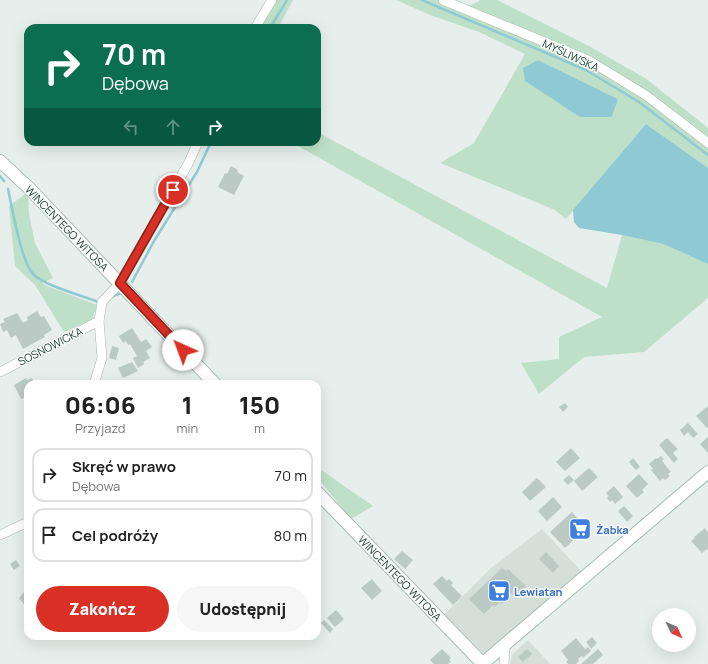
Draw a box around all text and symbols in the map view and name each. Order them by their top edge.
text: 70 m [102,35,166,73]
street label: MYŚLIWSKA [540,35,602,75]
icon: right [36,40,88,92]
text: Dębowa [102,71,169,95]
icon: left [120,116,142,138]
icon: ahead [162,116,184,138]
icon: right [204,116,226,138]
pin [156,173,190,207]
icon: arrive [162,179,184,201]
street label: WINCENTEGO WITOSA [22,182,112,274]
street label: SOSNOWICKA [15,323,85,369]
position arrow [162,329,204,371]
text: 06:06 [65,388,136,421]
text: 1 [182,388,193,421]
text: 150 [239,388,280,421]
text: Przyjazd [75,419,125,437]
text: min [176,419,198,437]
text: m [254,419,265,437]
text: Skręć w prawo [72,456,176,477]
icon: right [38,464,60,486]
text: 70 m [275,465,307,486]
text: Dębowa [72,477,120,495]
supermarket icon: Żabka [567,516,593,542]
place label: Żabka [596,522,629,537]
icon: arrive [38,524,60,546]
text: Cel podróży [72,525,158,546]
text: 80 m [273,525,307,546]
street label: WINCENTEGO WITOSA [355,532,445,624]
supermarket icon: Lewiatan [486,578,512,604]
place label: Lewiatan [514,584,563,599]
button: Zakończ [36,586,169,632]
button: Udostępnij [177,586,309,632]
north arrow [652,608,696,652]
map controls [652,608,696,652]

